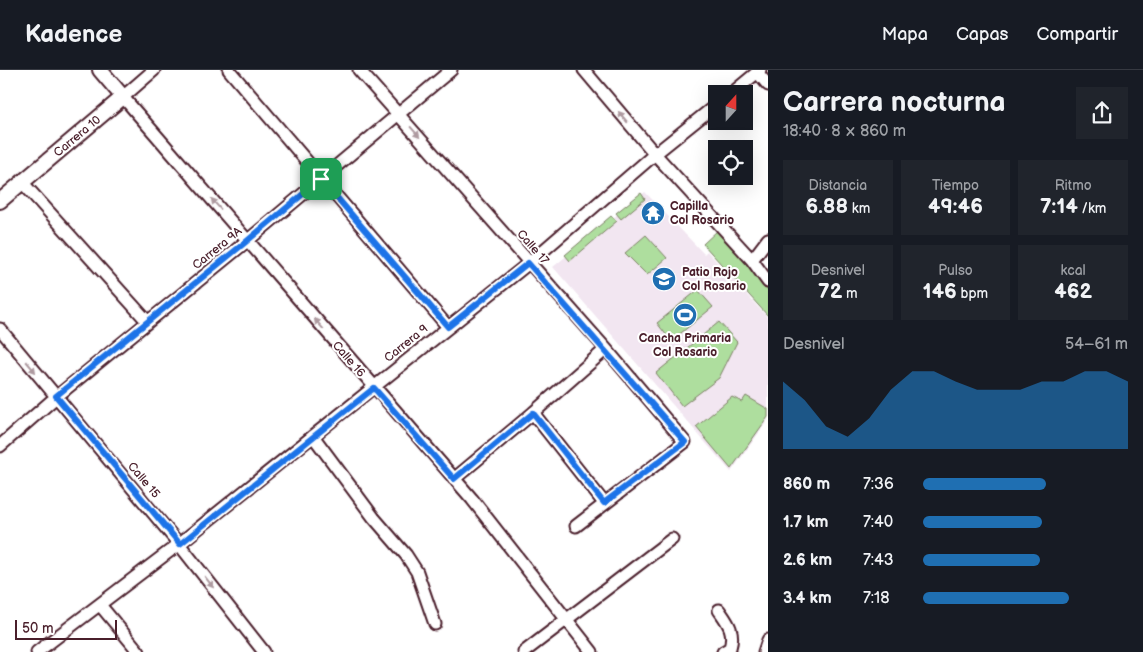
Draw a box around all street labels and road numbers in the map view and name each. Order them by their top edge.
street label: Carrera 10 [51,112,104,160]
street label: Carrera 9A [190,223,246,273]
street label: Calle 17 [513,227,552,268]
street label: Carrera 9 [381,321,431,366]
street label: Calle 16 [329,338,368,380]
street label: Calle 15 [124,459,163,502]

